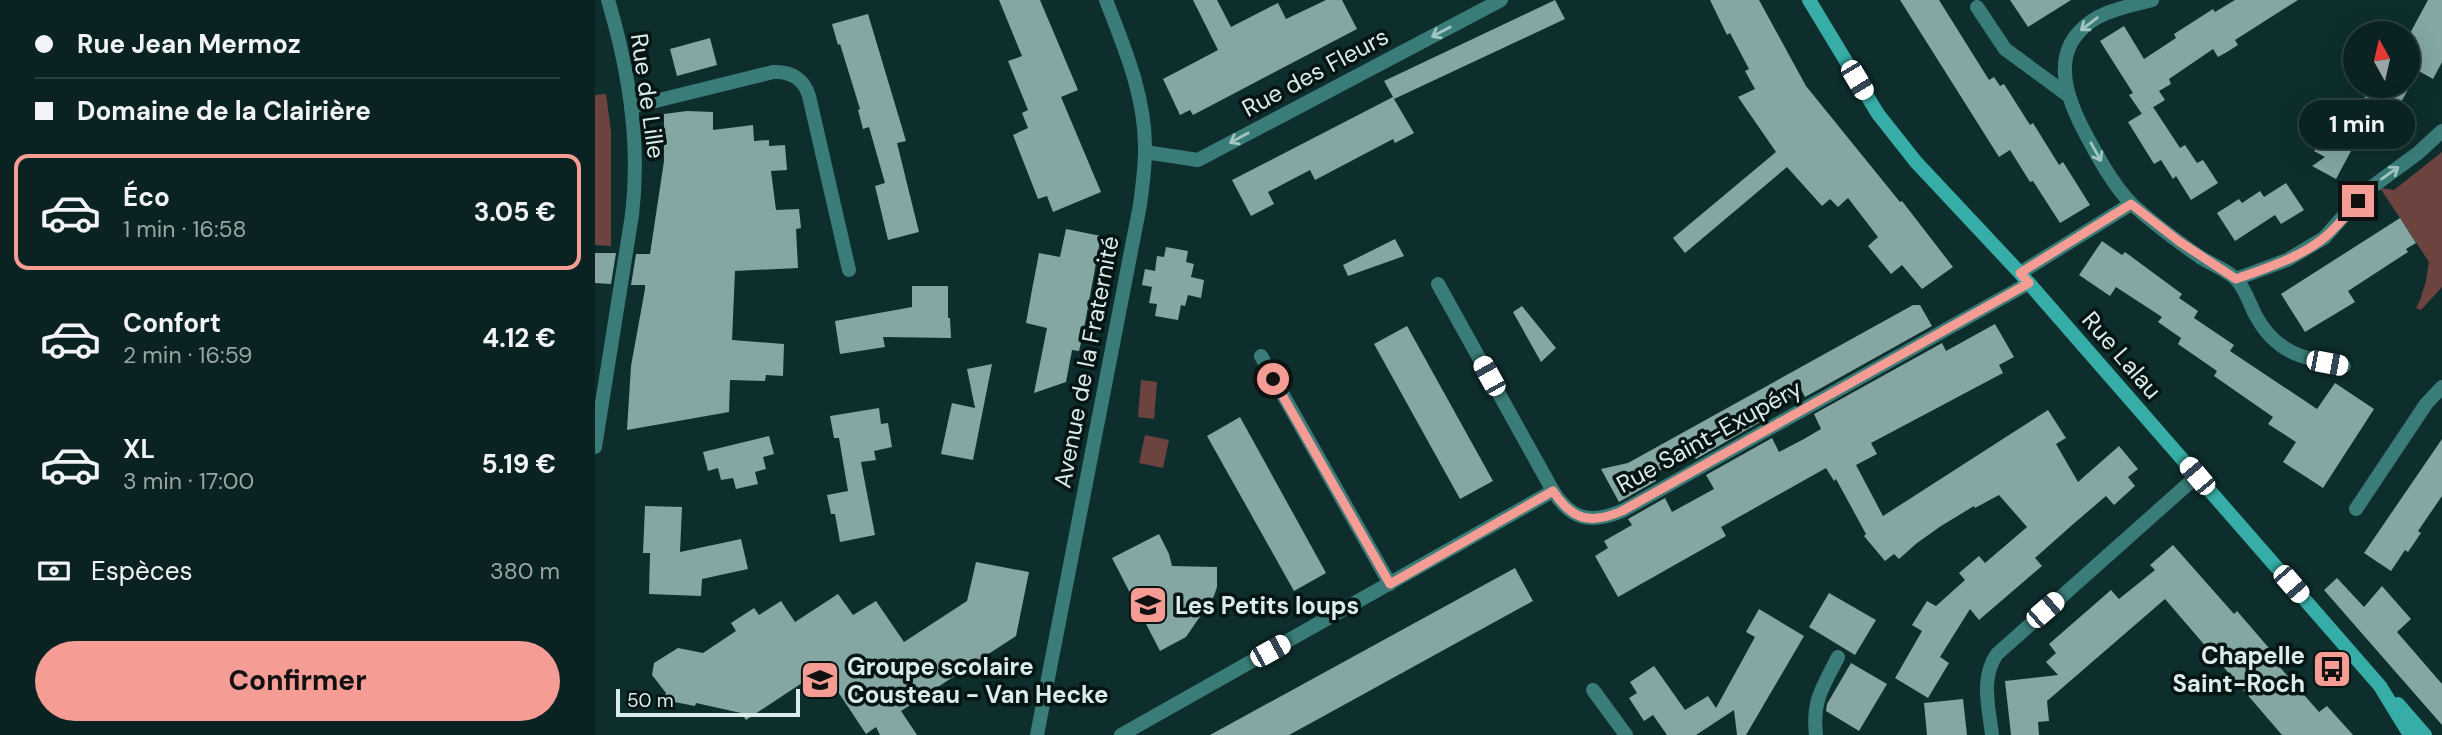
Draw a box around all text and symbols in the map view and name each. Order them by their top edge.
one-way arrow [2080,17,2098,32]
street label: Rue des Fleurs [1236,20,1394,124]
north arrow [2343,21,2420,98]
map controls [2343,21,2420,98]
one-way arrow [1431,26,1452,39]
text: Rue Jean Mermoz [77,27,301,61]
street label: Rue de Lille [624,32,672,160]
car [1838,57,1877,103]
text: Domaine de la Clairière [77,94,371,128]
callout: 1 min [2300,100,2416,148]
text: 1 min [2329,109,2385,139]
one-way arrow [1230,131,1250,145]
one-way arrow [2089,142,2103,162]
one-way arrow [2380,166,2400,180]
text: Éco [123,180,170,214]
icon: car [39,181,102,244]
route end [2342,185,2374,217]
text: 3.05 € [474,195,556,229]
text: 1 min · 16:58 [123,214,247,244]
street label: Avenue de la Fraternité [1046,233,1126,491]
street label: Rue Lalau [2076,305,2168,405]
text: Confort [123,306,221,340]
icon: car [39,307,102,370]
text: 4.12 € [482,321,556,355]
text: 2 min · 16:59 [123,340,252,370]
car [2305,349,2350,377]
car [1470,353,1509,399]
route start [1257,363,1289,395]
street label: Rue Saint-Exupéry [1611,372,1807,500]
text: XL [123,432,155,466]
icon: car [39,433,102,496]
text: 5.19 € [482,447,556,481]
car [2176,453,2219,499]
text: 3 min · 17:00 [123,466,254,496]
icon: cash [35,552,73,590]
text: Espèces [91,554,192,588]
text: 380 m [490,556,560,586]
car [2270,561,2313,607]
school or university icon: Les Petits loups [1127,584,1169,626]
car [2023,588,2068,632]
place label: Les Petits loups [1175,590,1359,621]
car [1247,632,1294,670]
place label: Chapelle Saint-Roch [2172,640,2305,699]
button: Confirmer [35,641,560,721]
bus stop icon: Chapelle Saint-Roch [2311,648,2353,690]
place label: Groupe scolaire Cousteau - Van Hecke [847,651,1108,710]
school or university icon: Groupe scolaire Cousteau - Van Hecke [799,659,841,701]
scale bar [616,686,800,718]
text: 50 m [627,688,674,713]

